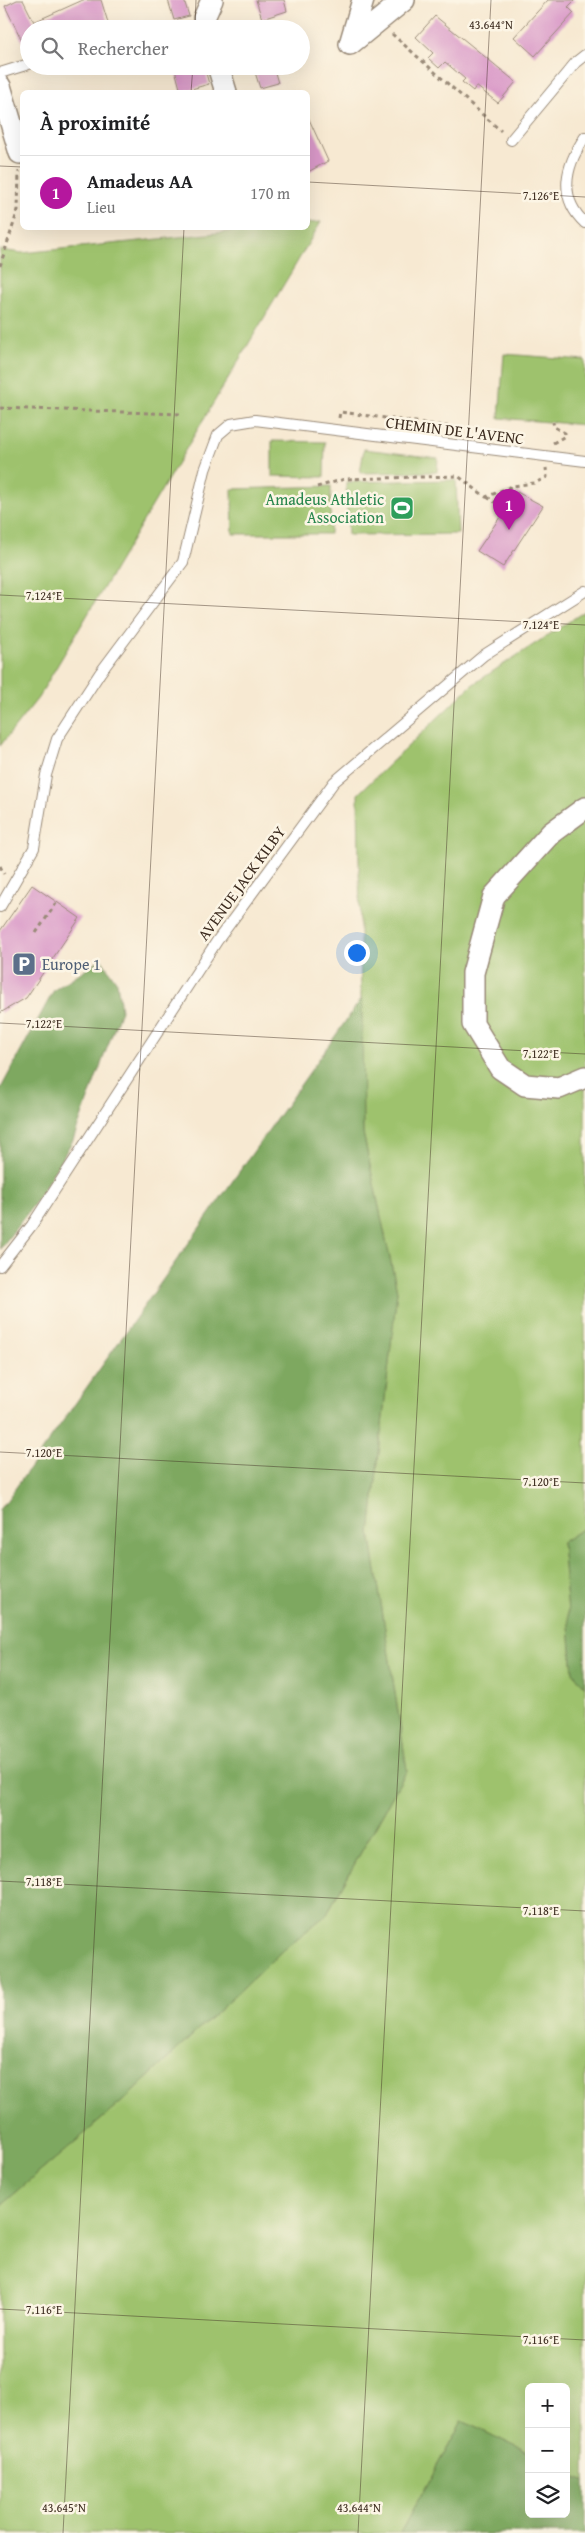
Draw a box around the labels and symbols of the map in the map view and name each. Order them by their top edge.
text: 43.644°N [469,16,513,33]
text: 7.126°E [523,187,559,204]
street label: CHEMIN DE L'AVENC [385,410,526,450]
place label: Amadeus Athletic Association [266,487,384,529]
pin: 1 [493,489,525,530]
sports icon: Amadeus Athletic Association [389,495,415,521]
text: 7.124°E [26,587,62,604]
text: 7.124°E [523,616,559,633]
street label: AVENUE JACK KILBY [191,820,291,945]
your location [344,940,370,966]
parking icon: Europe 1 [11,951,37,977]
place label: Europe 1 [42,952,101,976]
text: 7.122°E [26,1015,62,1032]
text: 7.122°E [523,1045,559,1062]
text: 7.120°E [26,1444,62,1461]
text: 7.120°E [523,1473,559,1490]
text: 7.118°E [26,1873,62,1890]
text: 7.118°E [523,1902,559,1919]
text: 7.116°E [26,2301,62,2318]
text: 7.116°E [523,2331,559,2348]
text: 43.645°N [42,2499,86,2516]
text: 43.644°N [337,2499,381,2516]

